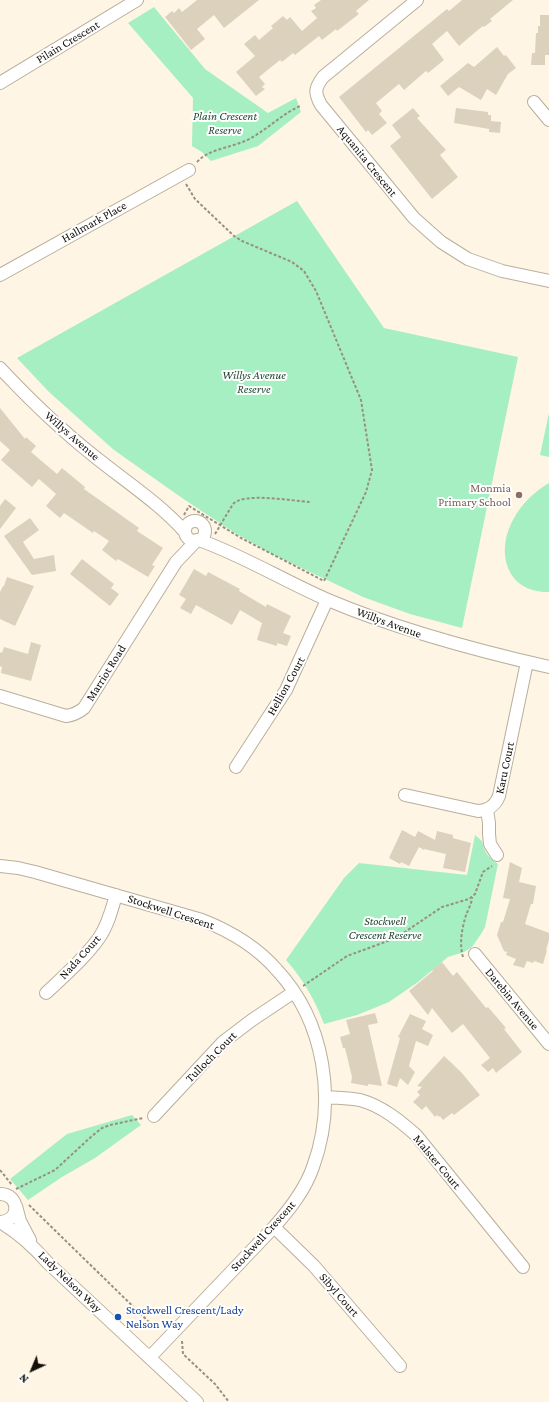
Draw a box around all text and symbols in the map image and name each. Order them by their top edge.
street label: Pilain Crescent [34,17,102,67]
park label: Plain Crescent Reserve [193,109,257,137]
street label: Aquanita Crescent [334,122,400,200]
street label: Hallmark Place [59,198,129,246]
park label: Willys Avenue Reserve [222,368,286,396]
street label: Willys Avenue [42,408,102,464]
place label: Monmia Primary School [438,481,511,509]
marker: Monmia Primary School [514,490,524,500]
street label: Willys Avenue [355,605,423,641]
street label: Marriot Road [83,642,129,704]
street label: Hellion Court [264,654,308,718]
street label: Karu Court [492,741,518,795]
street label: Stockwell Crescent [126,891,216,933]
park label: Stockwell Crescent Reserve [348,914,422,942]
street label: Nada Court [56,932,104,982]
street label: Darebin Avenue [482,965,542,1033]
street label: Tulloch Court [182,1028,240,1086]
street label: Malster Court [410,1132,464,1192]
street label: Stockwell Crescent [227,1198,299,1274]
street label: Lady Nelson Way [35,1248,105,1316]
street label: Sibyl Court [316,1270,362,1320]
place label: Stockwell Crescent/Lady Nelson Way [126,1303,244,1331]
marker: Stockwell Crescent/Lady Nelson Way [113,1312,123,1322]
north arrow [12,1350,52,1390]
text: N [17,1372,31,1386]

